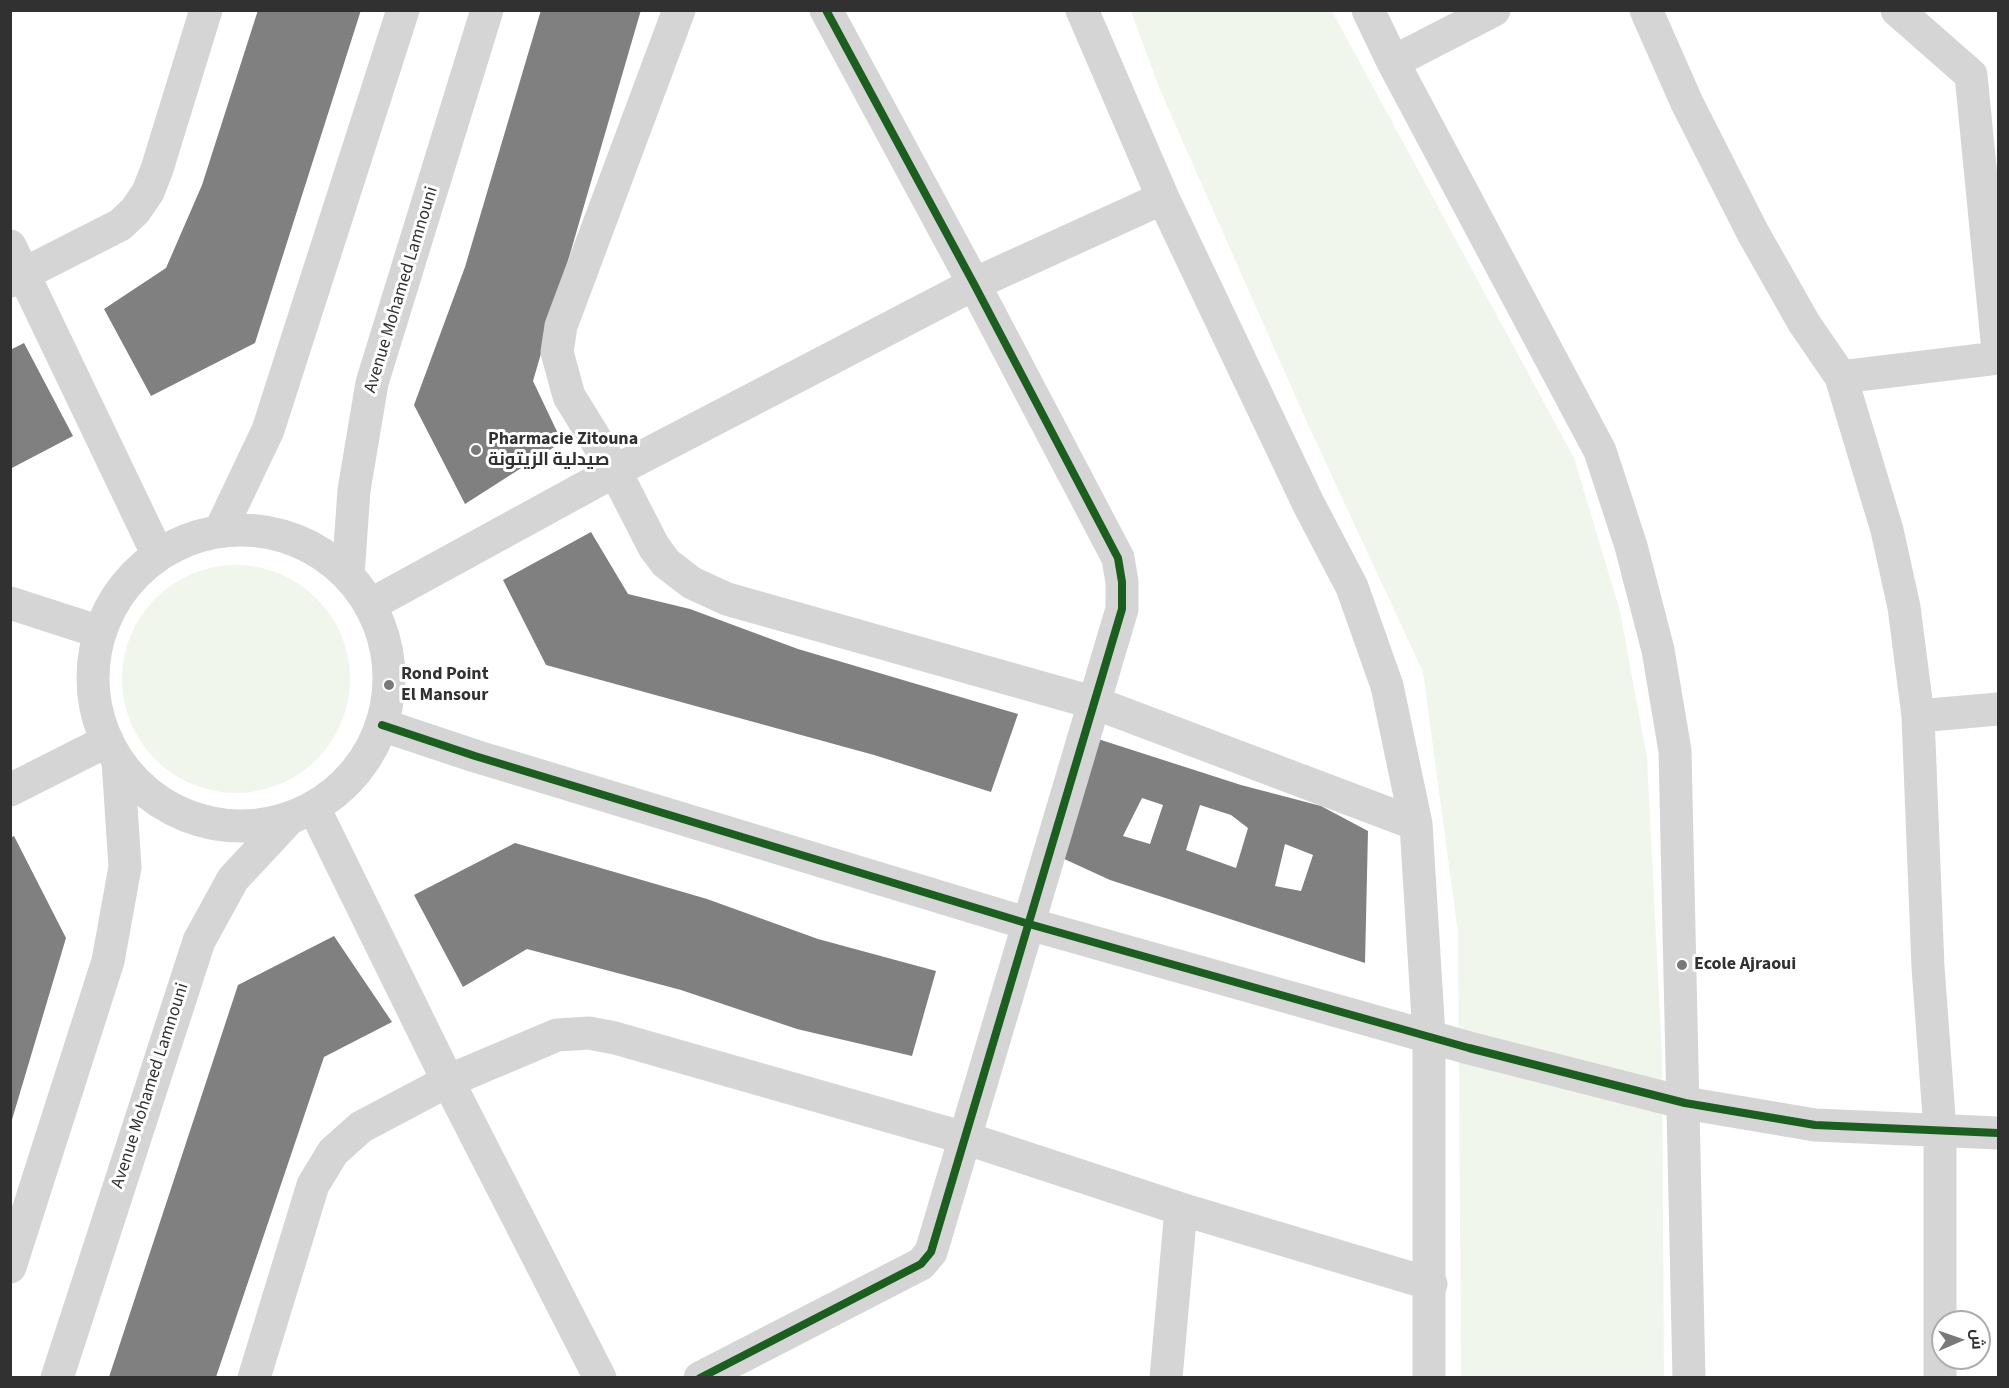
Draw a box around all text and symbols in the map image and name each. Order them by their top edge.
street label: Avenue Mohamed Lamnouni [360,184,444,396]
place label: Pharmacie Zitouna صيدلية الزيتونة [488,429,638,472]
marker: Pharmacie Zitouna صيدلية الزيتونة [469,443,483,457]
place label: Rond Point El Mansour [401,664,489,706]
marker: Rond Point El Mansour [382,678,396,692]
place label: Ecole Ajraoui [1694,954,1796,976]
marker: Ecole Ajraoui [1675,958,1689,972]
street label: Avenue Mohamed Lamnouni [108,981,194,1191]
north arrow [1931,1310,1991,1370]
text: ش [1966,1329,1988,1350]

